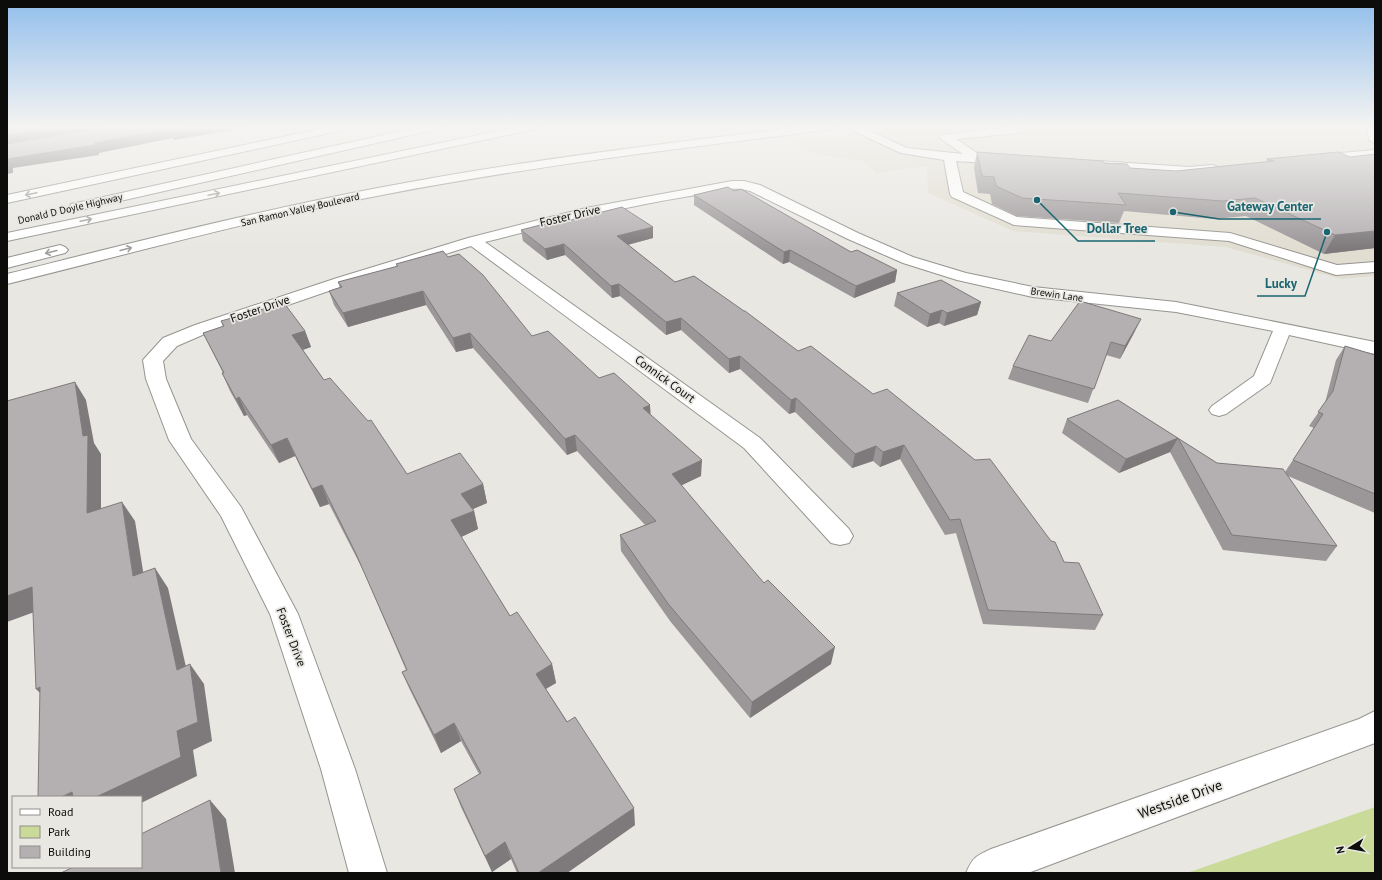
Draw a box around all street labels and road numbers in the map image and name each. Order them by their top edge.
street label: Donald D Doyle Highway [17,190,124,227]
street label: San Ramon Valley Boulevard [240,190,361,229]
street label: Foster Drive [538,201,602,230]
street label: Brewin Lane [1030,284,1084,305]
street label: Foster Drive [228,291,292,326]
street label: Connick Court [632,352,698,406]
street label: Foster Drive [273,605,310,668]
street label: Westside Drive [1135,775,1225,823]

